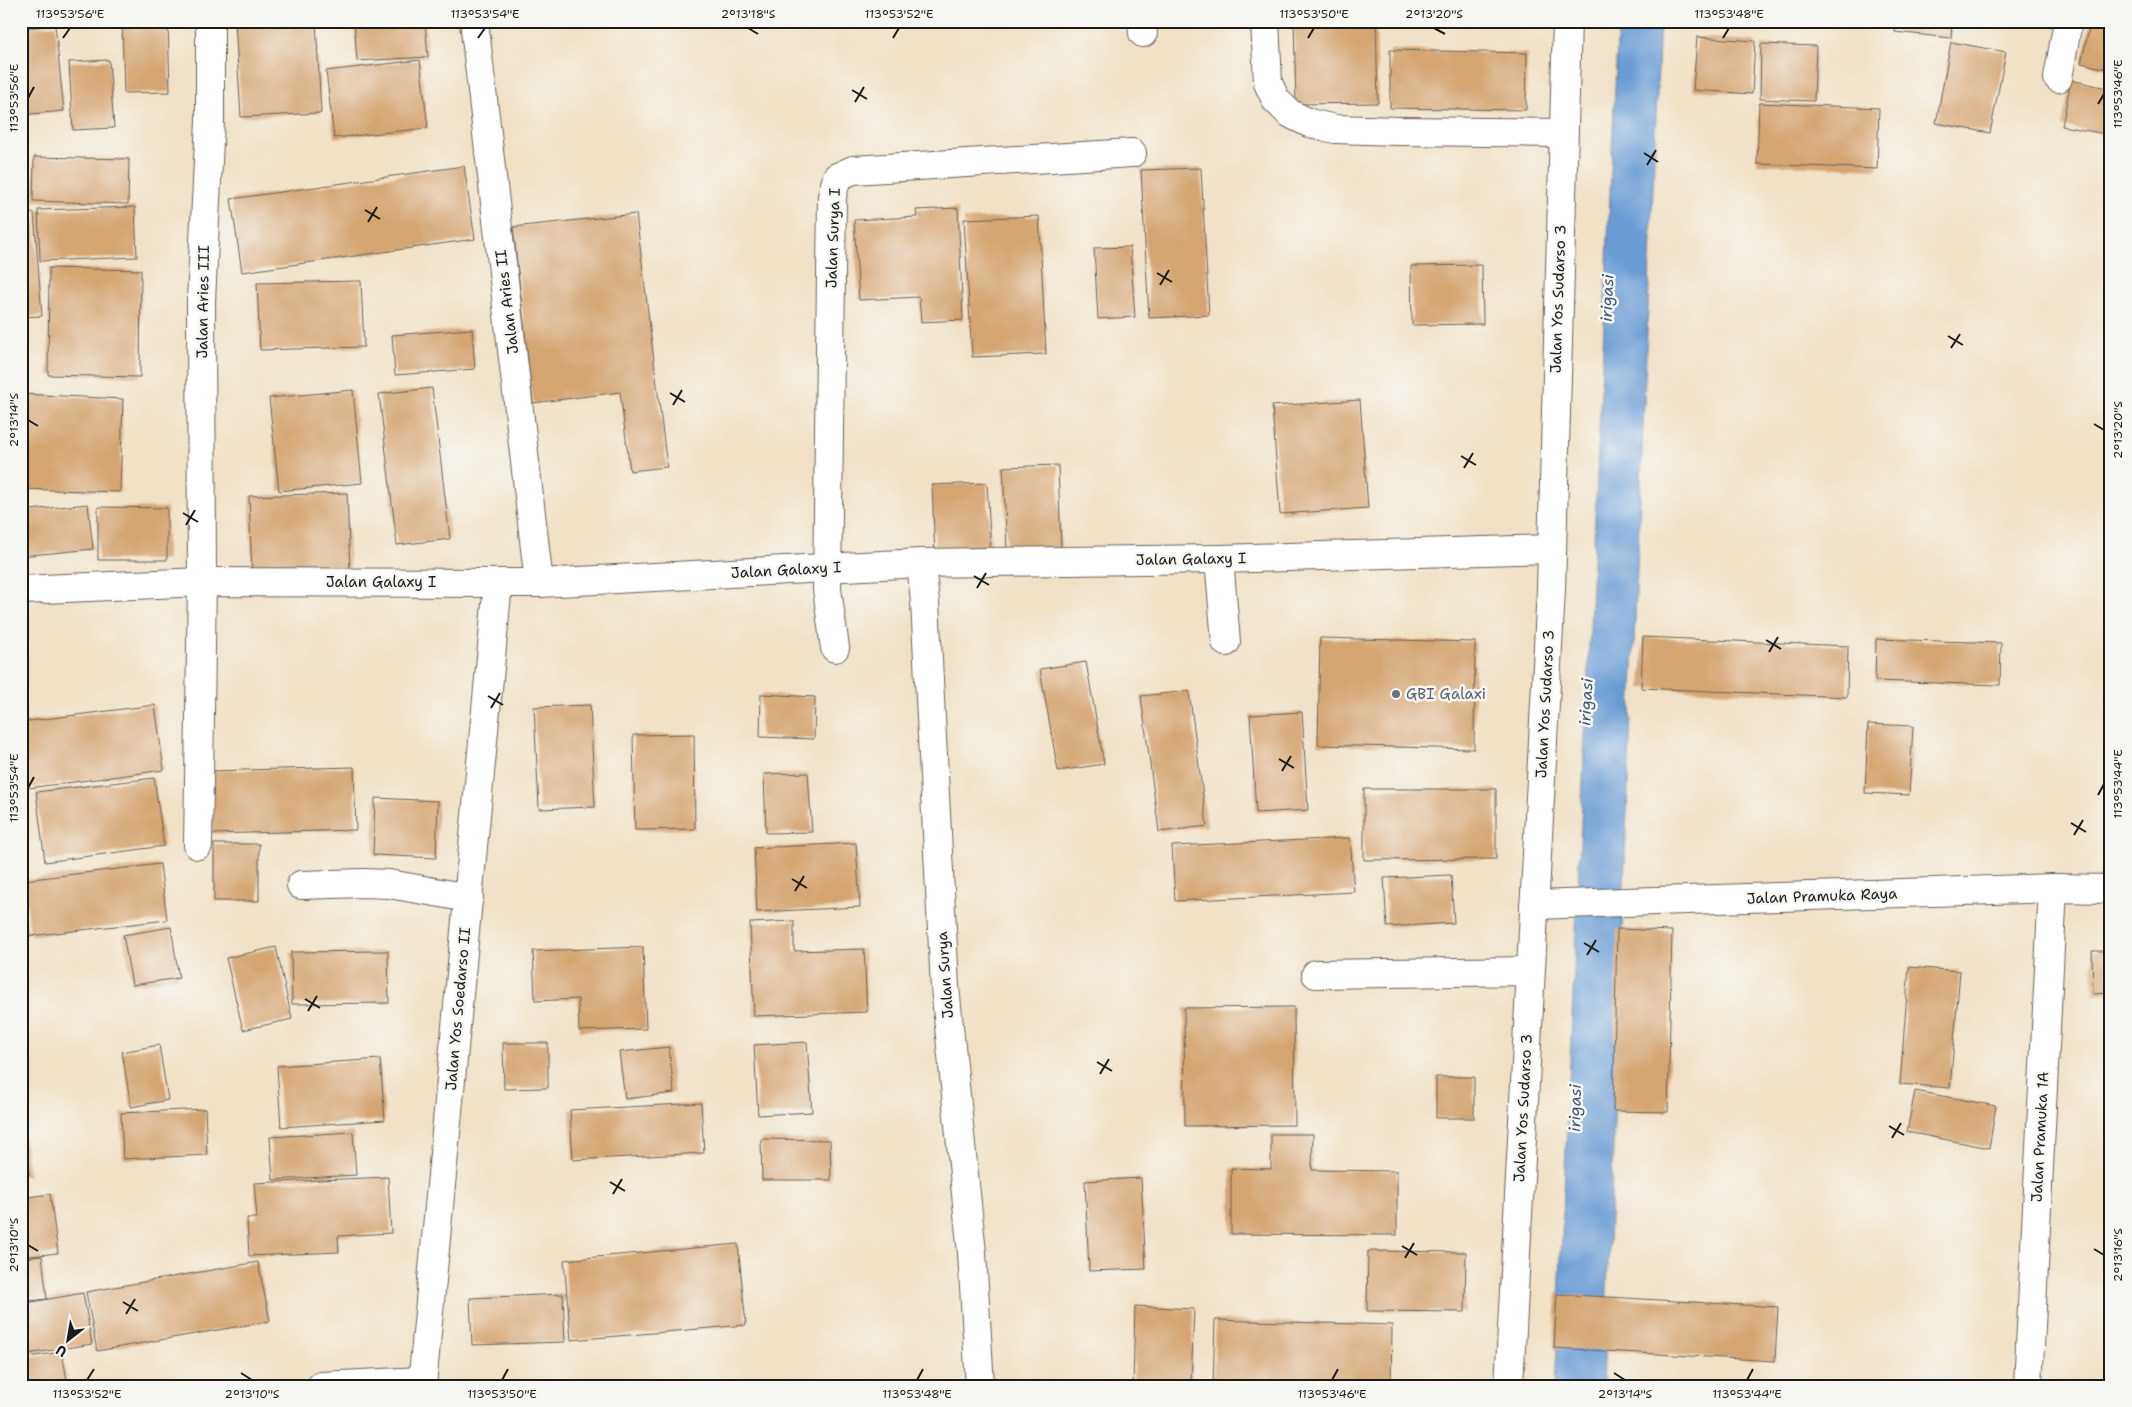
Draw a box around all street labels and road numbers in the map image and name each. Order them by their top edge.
street label: Jalan Surya I [821,187,845,289]
street label: Jalan Yos Sudarso 3 [1545,224,1571,374]
street label: Jalan Aries III [192,245,214,359]
street label: Jalan Aries II [491,249,523,355]
street label: Jalan Galaxy I [1136,548,1246,570]
street label: Jalan Galaxy I [730,557,842,583]
street label: Jalan Galaxy I [326,572,436,592]
street label: Jalan Yos Sudarso 3 [1531,629,1559,779]
street label: Jalan Pramuka Raya [1746,883,1898,909]
street label: Jalan Yos Soedarso II [441,926,475,1092]
street label: Jalan Surya [932,930,958,1019]
street label: Jalan Yos Sudarso 3 [1509,1033,1537,1183]
street label: Jalan Pramuka 1A [2027,1071,2053,1203]

